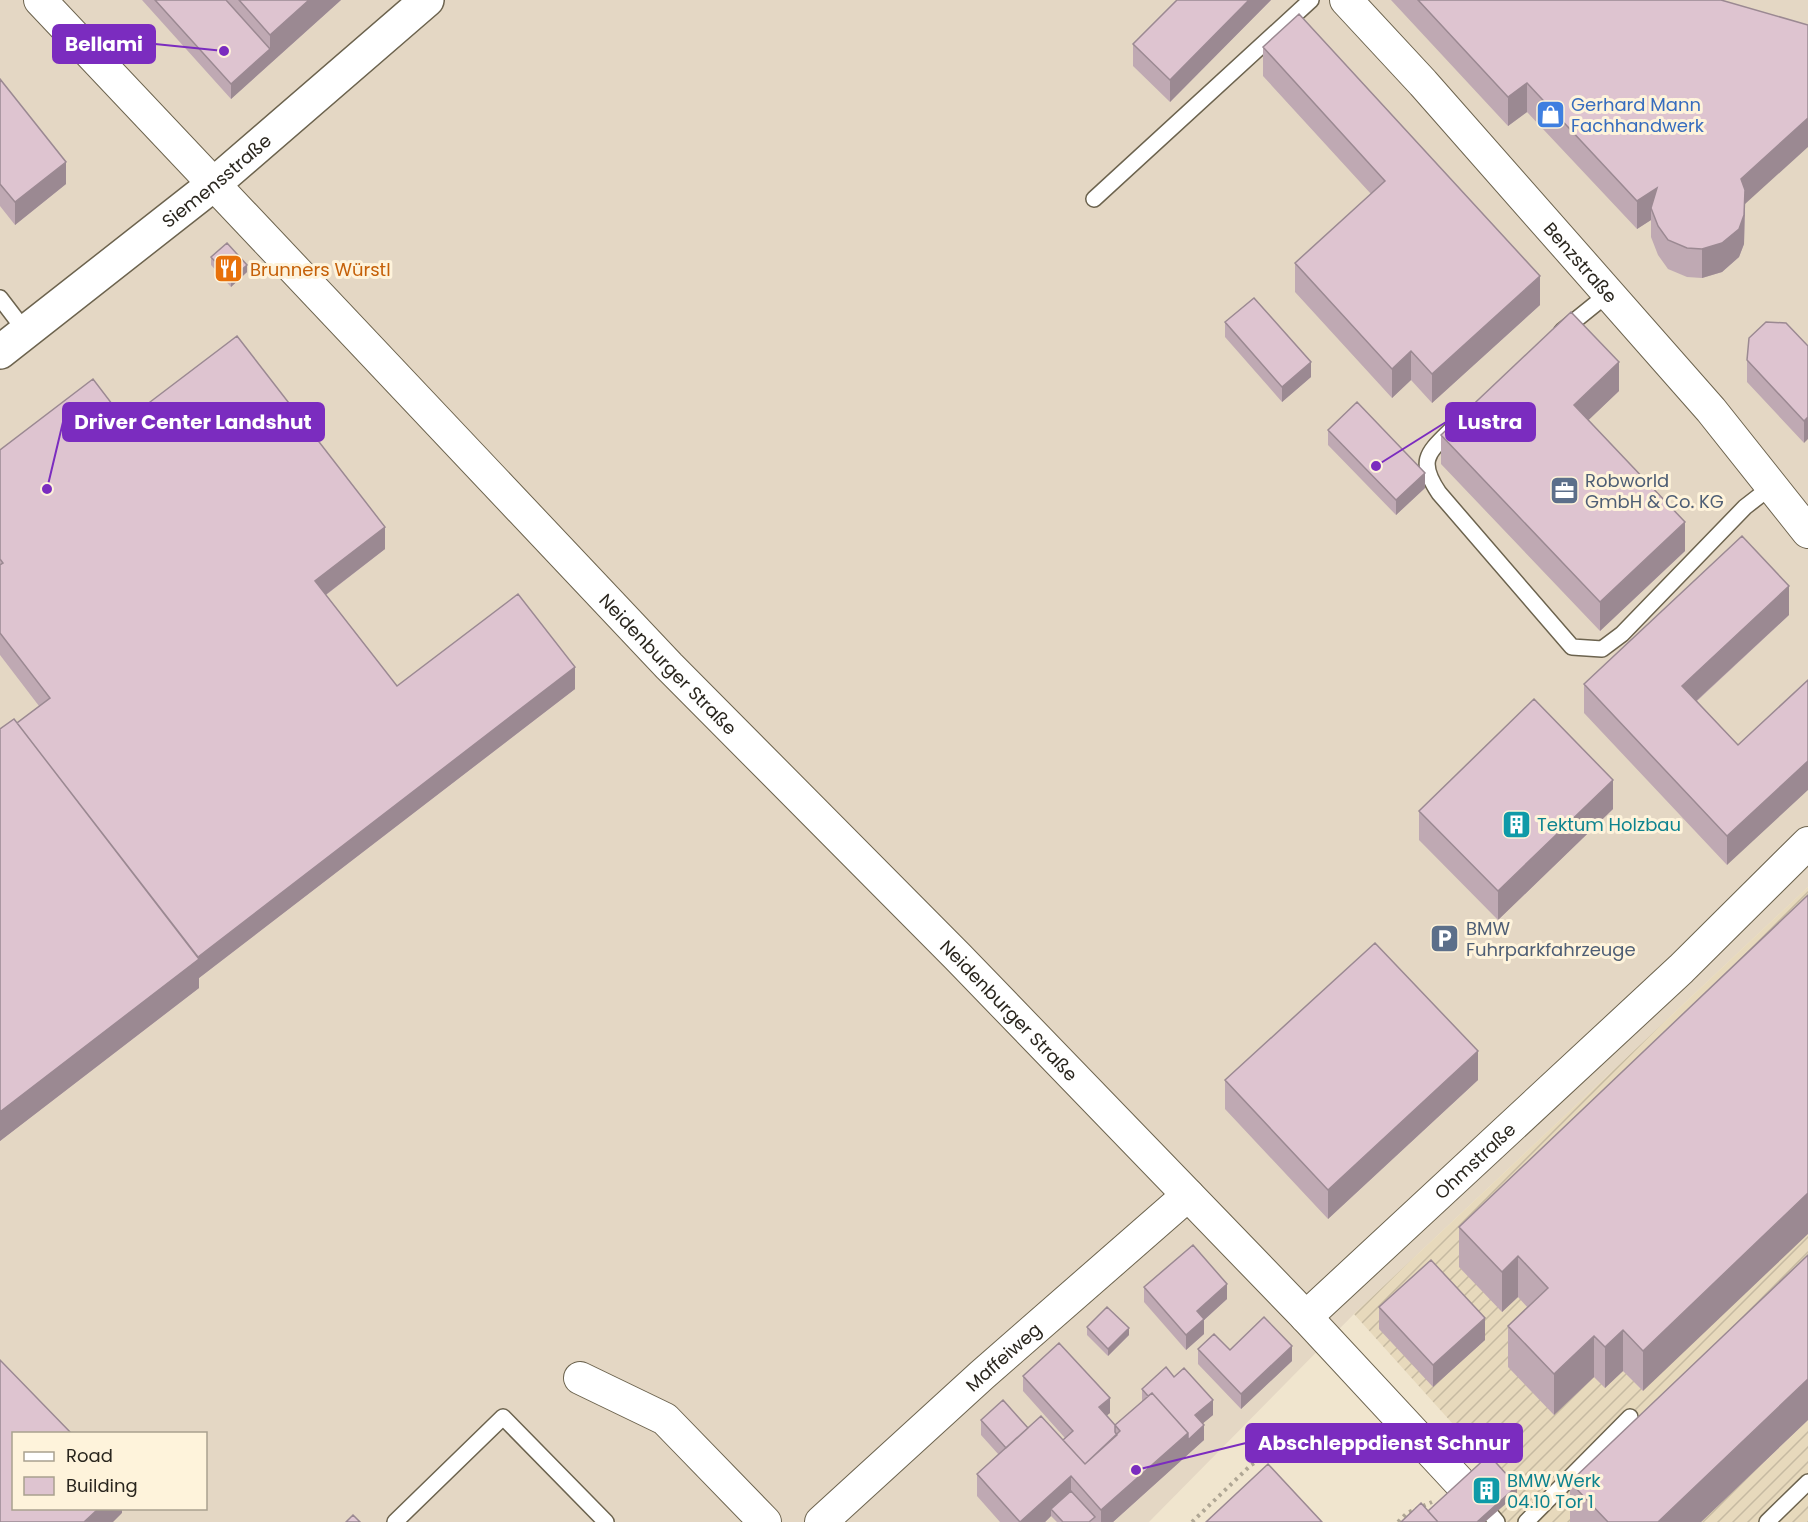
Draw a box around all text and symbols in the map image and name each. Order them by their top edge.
callout: Bellami [53,25,155,63]
text: Bellami [65,30,143,58]
place label: Gerhard Mann Fachhandwerk [1571,92,1705,138]
shop icon: Gerhard Mann Fachhandwerk [1534,98,1566,130]
street label: Siemensstraße [156,128,276,233]
street label: Benzstraße [1538,216,1623,308]
restaurant icon: Brunners Würstl [213,253,245,285]
place label: Brunners Würstl [250,257,391,282]
callout: Driver Center Landshut [63,403,324,441]
callout: Lustra [1446,403,1535,441]
text: Driver Center Landshut [74,408,312,436]
text: Lustra [1458,408,1522,436]
place label: Robworld GmbH & Co. KG [1585,468,1724,514]
office icon: Robworld GmbH & Co. KG [1548,474,1580,506]
street label: Neidenburger Straße [594,588,743,740]
building icon: Tektum Holzbau [1500,808,1532,840]
place label: Tektum Holzbau [1537,812,1681,837]
place label: BMW Fuhrparkfahrzeuge [1466,916,1636,962]
parking icon: BMW Fuhrparkfahrzeuge [1429,922,1461,954]
street label: Neidenburger Straße [935,934,1084,1086]
street label: Ohmstraße [1429,1117,1521,1205]
street label: Maffeiweg [960,1316,1046,1397]
callout: Abschleppdienst Schnur [1246,1424,1522,1462]
text: Abschleppdienst Schnur [1258,1429,1511,1457]
legend [12,1432,207,1510]
text: Road [66,1443,113,1468]
place label: BMW Werk 04.10 Tor 1 [1507,1468,1601,1514]
text: Building [66,1473,138,1498]
building icon: BMW Werk 04.10 Tor 1 [1470,1474,1502,1506]

